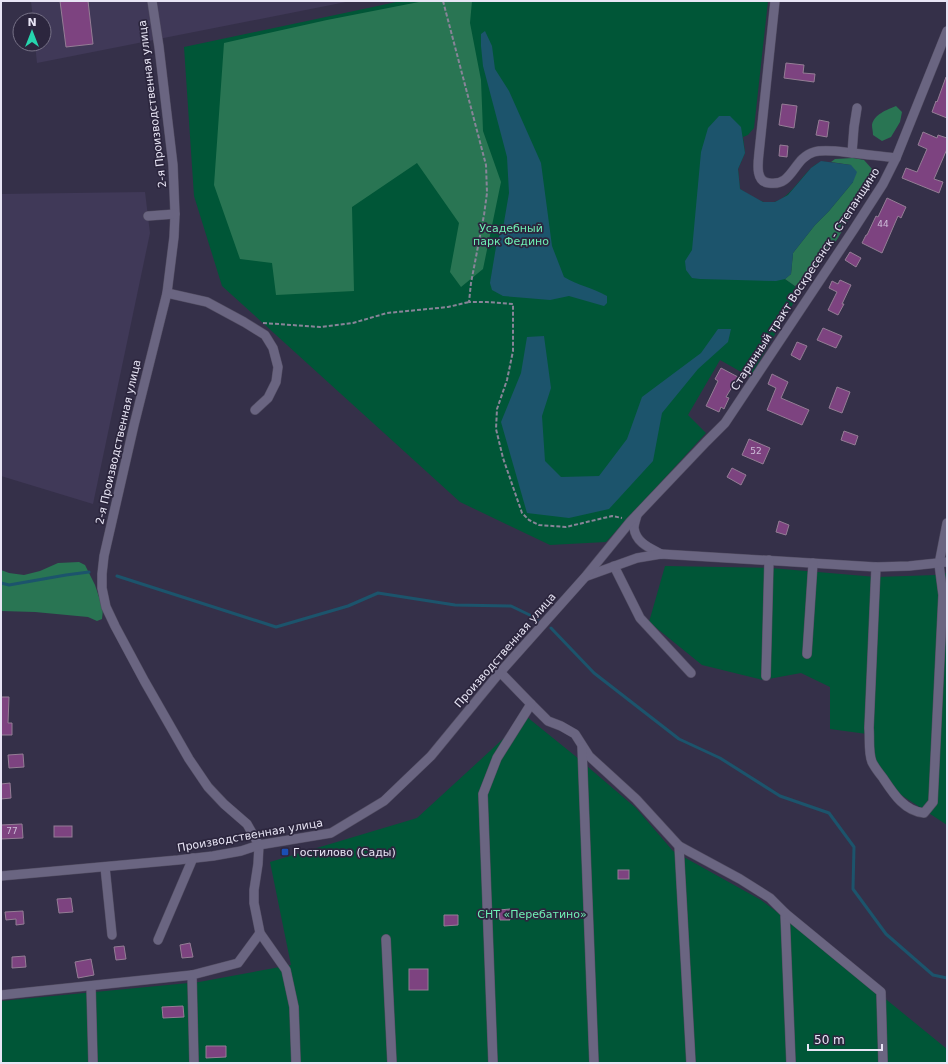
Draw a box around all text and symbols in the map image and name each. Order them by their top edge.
north arrow [12,12,52,52]
text: N [27,16,37,29]
street label: 2-я Производственная улица [136,19,169,188]
street label: Старинный тракт Воскресенск - Степанщино [728,165,883,393]
house number: 44 [877,219,889,229]
park label: Усадебный парк Федино [473,222,549,248]
street label: 2-я Производственная улица [93,358,144,526]
house number: 52 [750,446,762,456]
street label: Производственная улица [452,590,559,710]
street label: Производственная улица [176,816,324,855]
house number: 77 [6,826,18,836]
place label: Гостилово (Сады) [293,846,396,859]
marker: Гостилово (Сады) [280,847,290,857]
park label: СНТ «Перебатино» [477,908,587,921]
scale bar [808,1026,882,1052]
text: 50 m [814,1033,845,1047]

